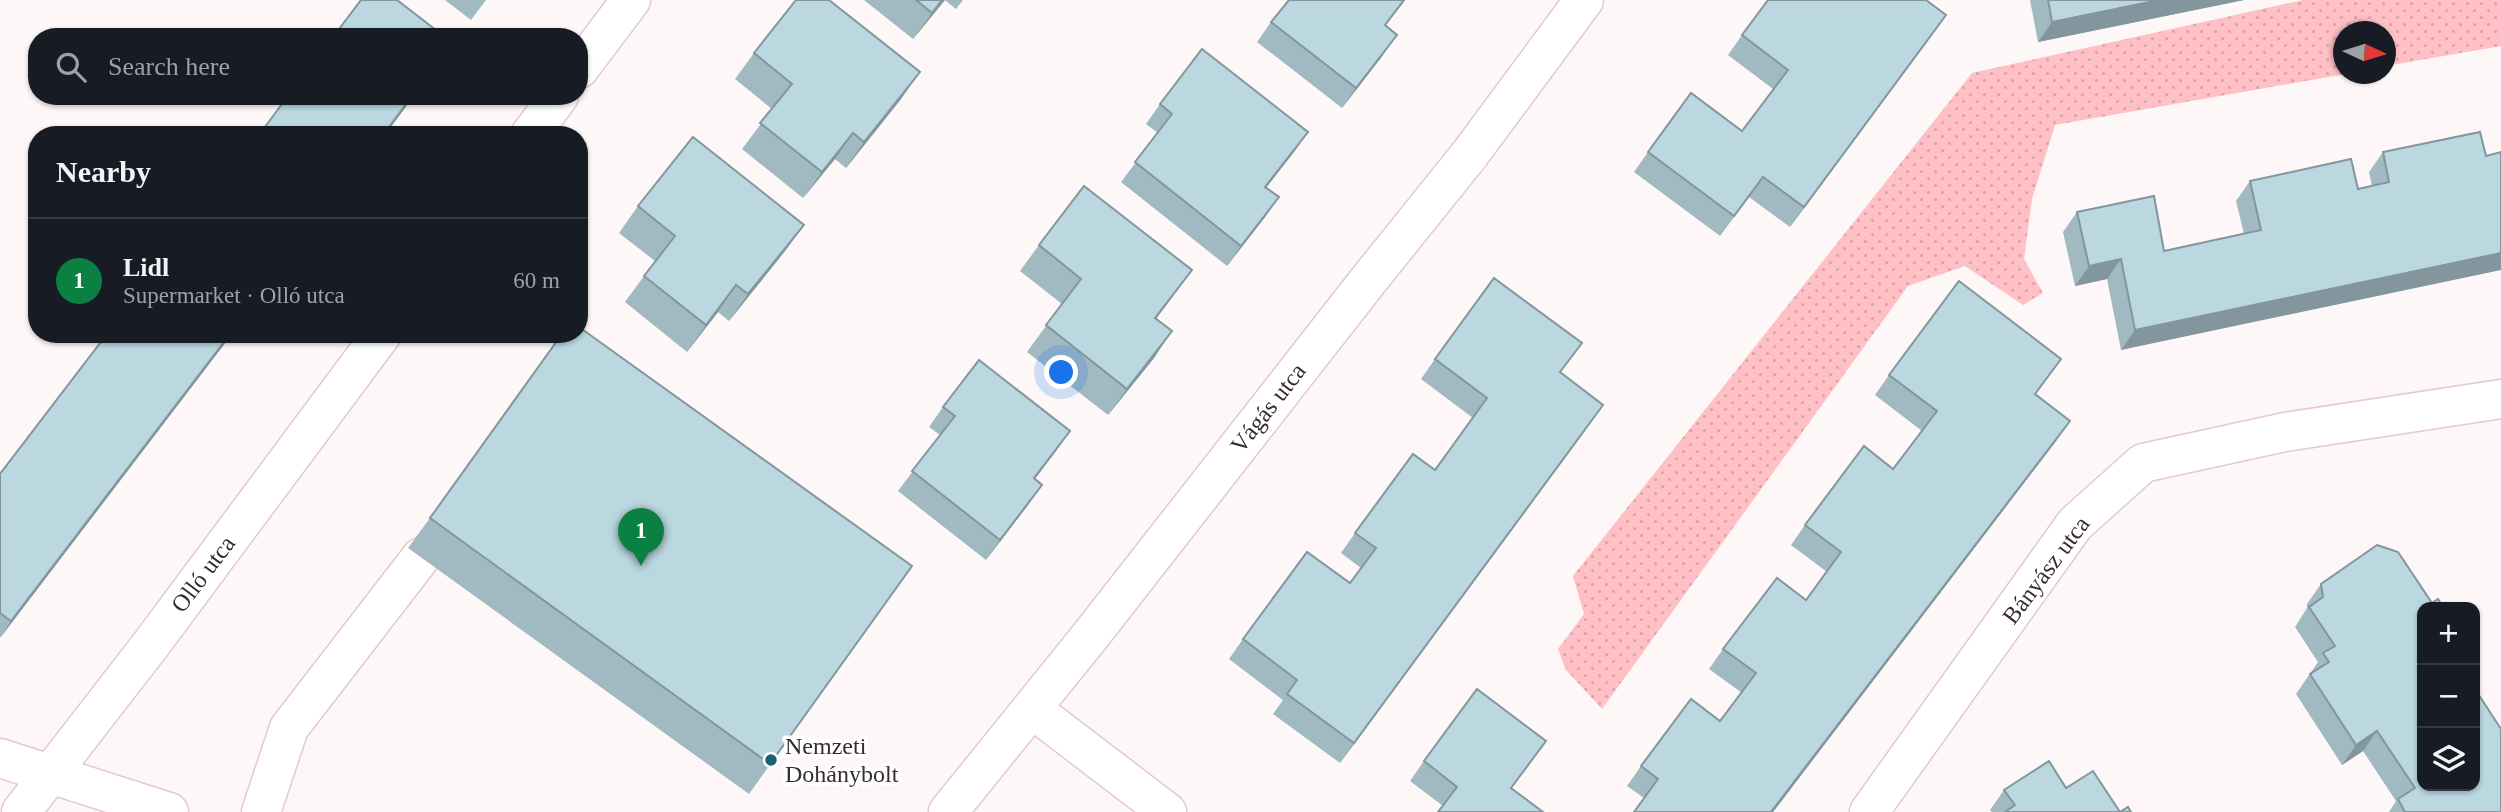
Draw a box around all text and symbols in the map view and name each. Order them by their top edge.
north arrow [2333,21,2396,84]
search box [28,28,588,105]
icon: search [52,48,90,86]
text: Search here [108,52,230,81]
text: Nearby [56,155,151,188]
text: Lidl [123,253,169,282]
text: 1 [73,268,85,293]
text: 60 m [513,268,560,293]
text: Supermarket · Olló utca [123,283,345,308]
your location [1044,355,1078,389]
street label: Vágás utca [1225,358,1311,458]
pin: 1 [618,508,664,566]
street label: Bányász utca [1997,511,2095,629]
street label: Olló utca [166,531,240,617]
map controls [2417,602,2480,791]
button: + [2417,602,2480,665]
button: − [2417,665,2480,728]
button: layers [2417,728,2480,791]
place label: Nemzeti Dohánybolt [785,733,899,787]
marker: Nemzeti Dohánybolt [763,752,779,768]

